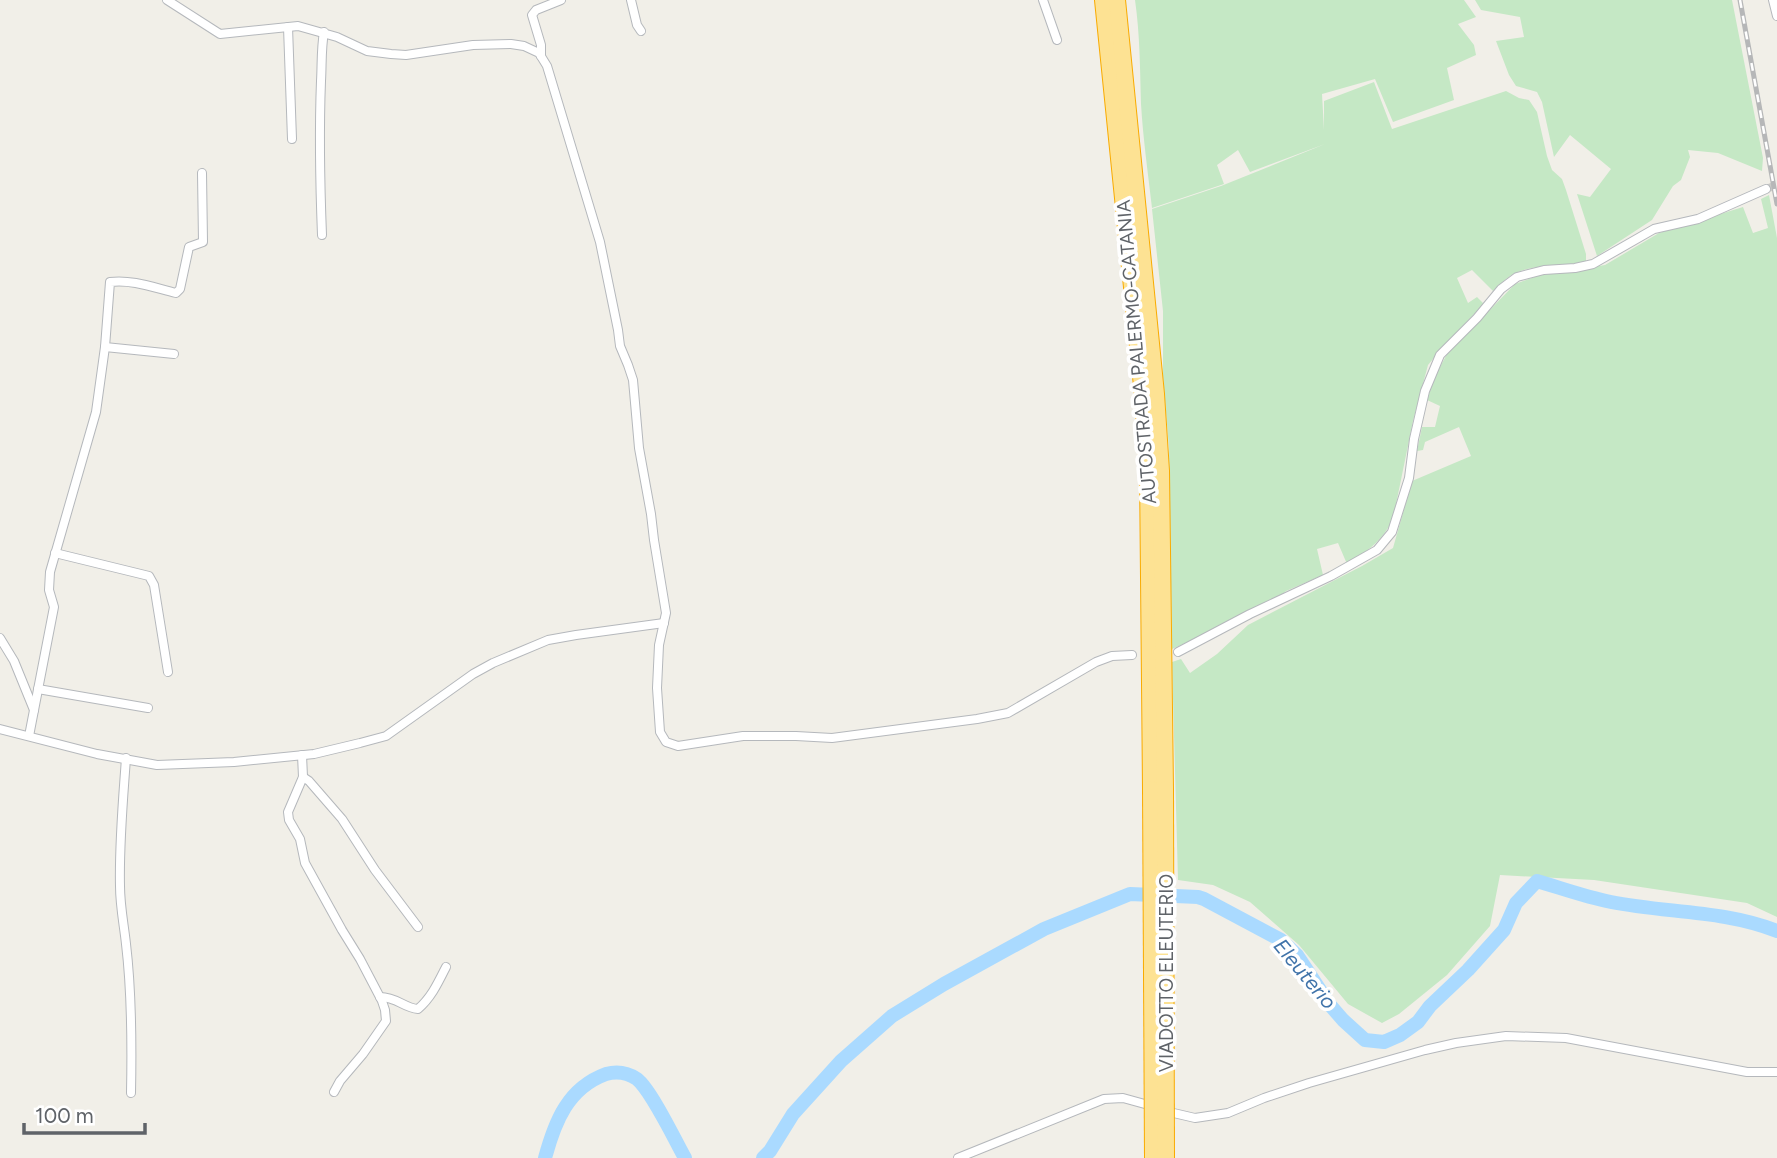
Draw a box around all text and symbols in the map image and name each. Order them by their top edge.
street label: AUTOSTRADA PALERMO-CATANIA [1112,199,1161,505]
street label: VIADOTTO ELEUTERIO [1155,874,1178,1072]
water label: Eleuterio [1269,933,1342,1014]
scale bar [24,1092,145,1136]
text: 100 m [35,1103,94,1128]

